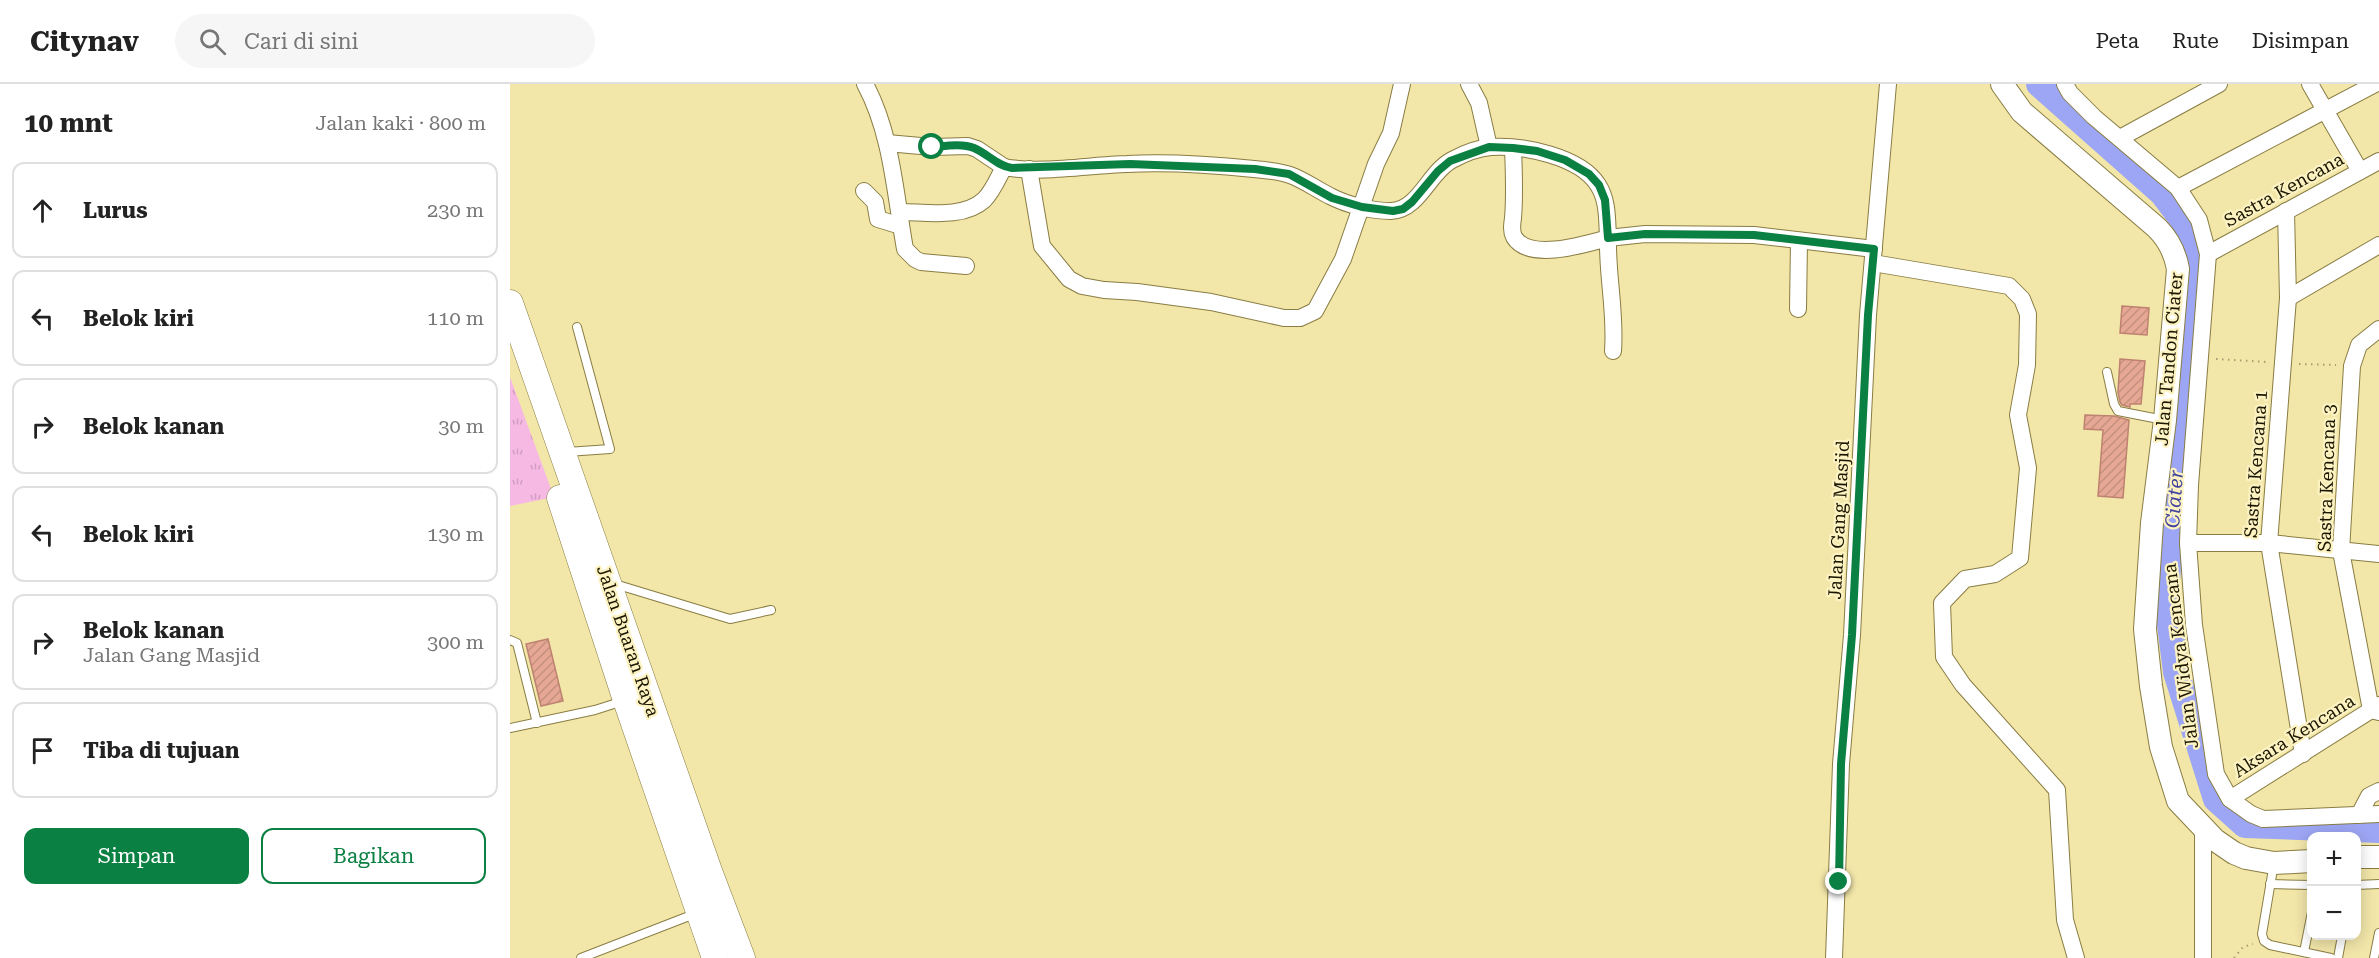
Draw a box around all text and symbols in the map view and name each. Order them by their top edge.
search box [175,14,595,68]
text: Citynav [30,25,139,58]
icon: search [196,25,229,58]
text: Cari di sini [244,29,359,54]
text: Peta [2096,29,2139,53]
text: Rute [2172,29,2219,53]
text: Disimpan [2252,29,2349,53]
text: 10 mnt [24,108,113,138]
text: Jalan kaki · 800 m [315,111,486,135]
route start [918,133,944,159]
street label: Sastra Kencana [2220,148,2347,231]
icon: ahead [26,194,59,227]
text: Lurus [83,198,148,223]
text: 230 m [427,198,484,222]
street label: Jalan Tandon Ciater [2150,271,2187,447]
icon: left [26,302,59,335]
text: Belok kiri [83,306,194,331]
text: 110 m [427,306,484,330]
street label: Sastra Kencana 1 [2240,389,2271,538]
street label: Sastra Kencana 3 [2313,404,2340,552]
icon: right [26,410,59,443]
text: Belok kanan [83,414,224,439]
text: 30 m [438,414,484,438]
street label: Jalan Gang Masjid [1824,439,1853,600]
water label: Ciater [2160,469,2188,529]
icon: left [26,518,59,551]
text: Belok kiri [83,522,194,547]
text: 130 m [427,522,484,546]
street label: Jalan Buaran Raya [593,562,664,719]
street label: Jalan Widya Kencana [2159,562,2202,750]
text: Belok kanan [83,618,224,643]
icon: right [26,626,59,659]
text: 300 m [427,630,484,654]
text: Jalan Gang Masjid [83,643,260,667]
street label: Aksara Kencana [2229,690,2359,781]
icon: arrive [26,734,59,767]
text: Tiba di tujuan [83,738,239,763]
button: Simpan [24,828,249,884]
button: Bagikan [261,828,486,884]
map controls [2307,832,2361,940]
button: + [2307,832,2361,886]
route end [1825,868,1851,894]
button: − [2307,886,2361,940]

